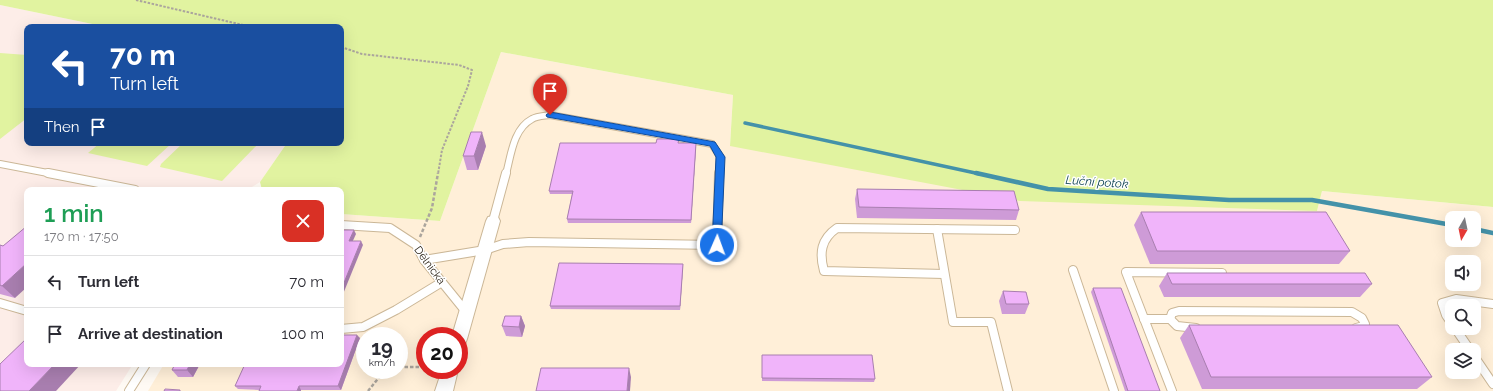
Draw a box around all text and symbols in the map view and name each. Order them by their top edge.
text: 70 m [110,39,176,72]
icon: left [44,40,96,92]
text: Turn left [110,73,179,94]
pin [533,74,567,115]
icon: arrive [539,80,561,102]
icon: arrive [87,116,109,138]
text: Then [44,118,79,136]
water label: Luční potok [1065,173,1129,191]
text: 1 min [44,199,104,228]
button: close [282,200,324,242]
north arrow [1445,211,1481,247]
map controls [1445,211,1481,379]
position arrow [696,224,738,266]
text: 170 m · 17:50 [44,229,119,244]
street label: Dělnická [411,244,448,287]
button: sound [1445,255,1481,291]
icon: left [44,271,66,293]
text: Turn left [78,273,139,291]
text: 70 m [289,273,324,291]
button: search [1445,299,1481,335]
icon: arrive [44,323,66,345]
text: Arrive at destination [78,325,223,343]
text: 100 m [282,325,324,343]
speed limit sign: 20 [416,327,468,379]
text: 19 [371,336,393,360]
button: layers [1445,343,1481,379]
text: km/h [369,357,395,368]

